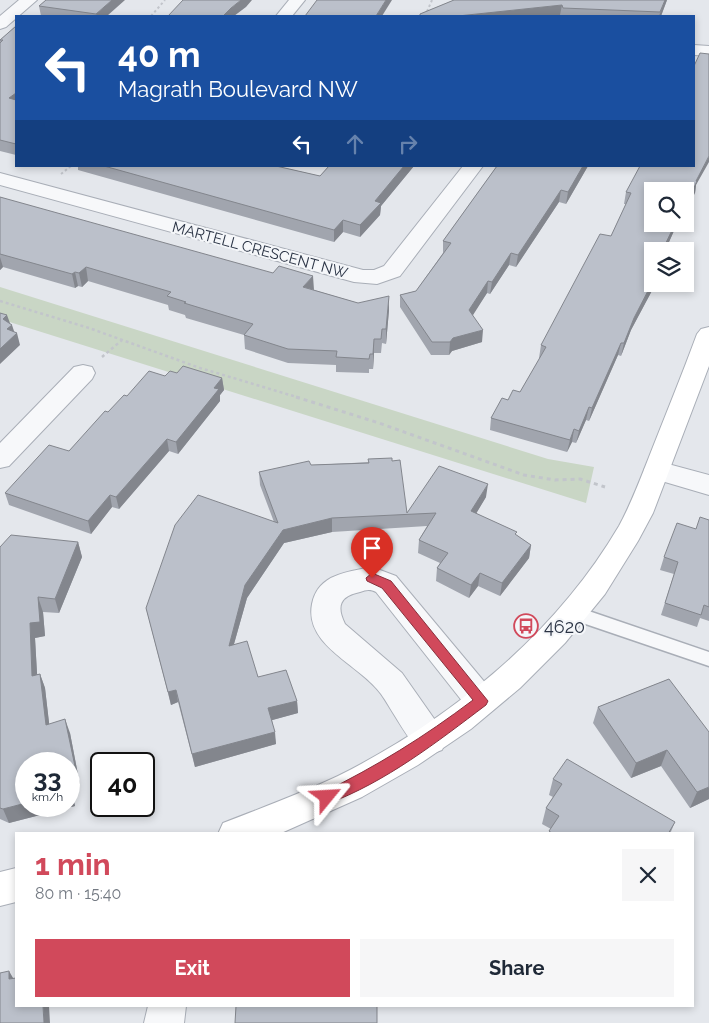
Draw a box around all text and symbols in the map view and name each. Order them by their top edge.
text: 40 m [118,34,200,75]
icon: left [35,35,100,100]
text: Magrath Boulevard NW [118,76,358,102]
icon: left [288,130,316,158]
icon: ahead [341,130,369,158]
icon: right [394,130,422,158]
map controls [644,182,694,292]
button: search [644,182,694,232]
street label: MARTELL CRESCENT NW [170,218,350,282]
button: layers [644,242,694,292]
pin [351,527,393,578]
icon: arrive [358,534,386,562]
bus stop icon: 4620 [513,613,539,639]
place label: 4620 [544,616,585,637]
speed limit sign: 40 [90,752,155,817]
text: 33 [34,763,61,793]
position arrow [300,770,352,822]
text: km/h [32,790,63,804]
text: 1 min [35,847,111,882]
button: close [622,849,674,901]
text: 80 m · 15:40 [35,884,121,903]
button: Exit [35,939,350,997]
button: Share [360,939,674,997]

